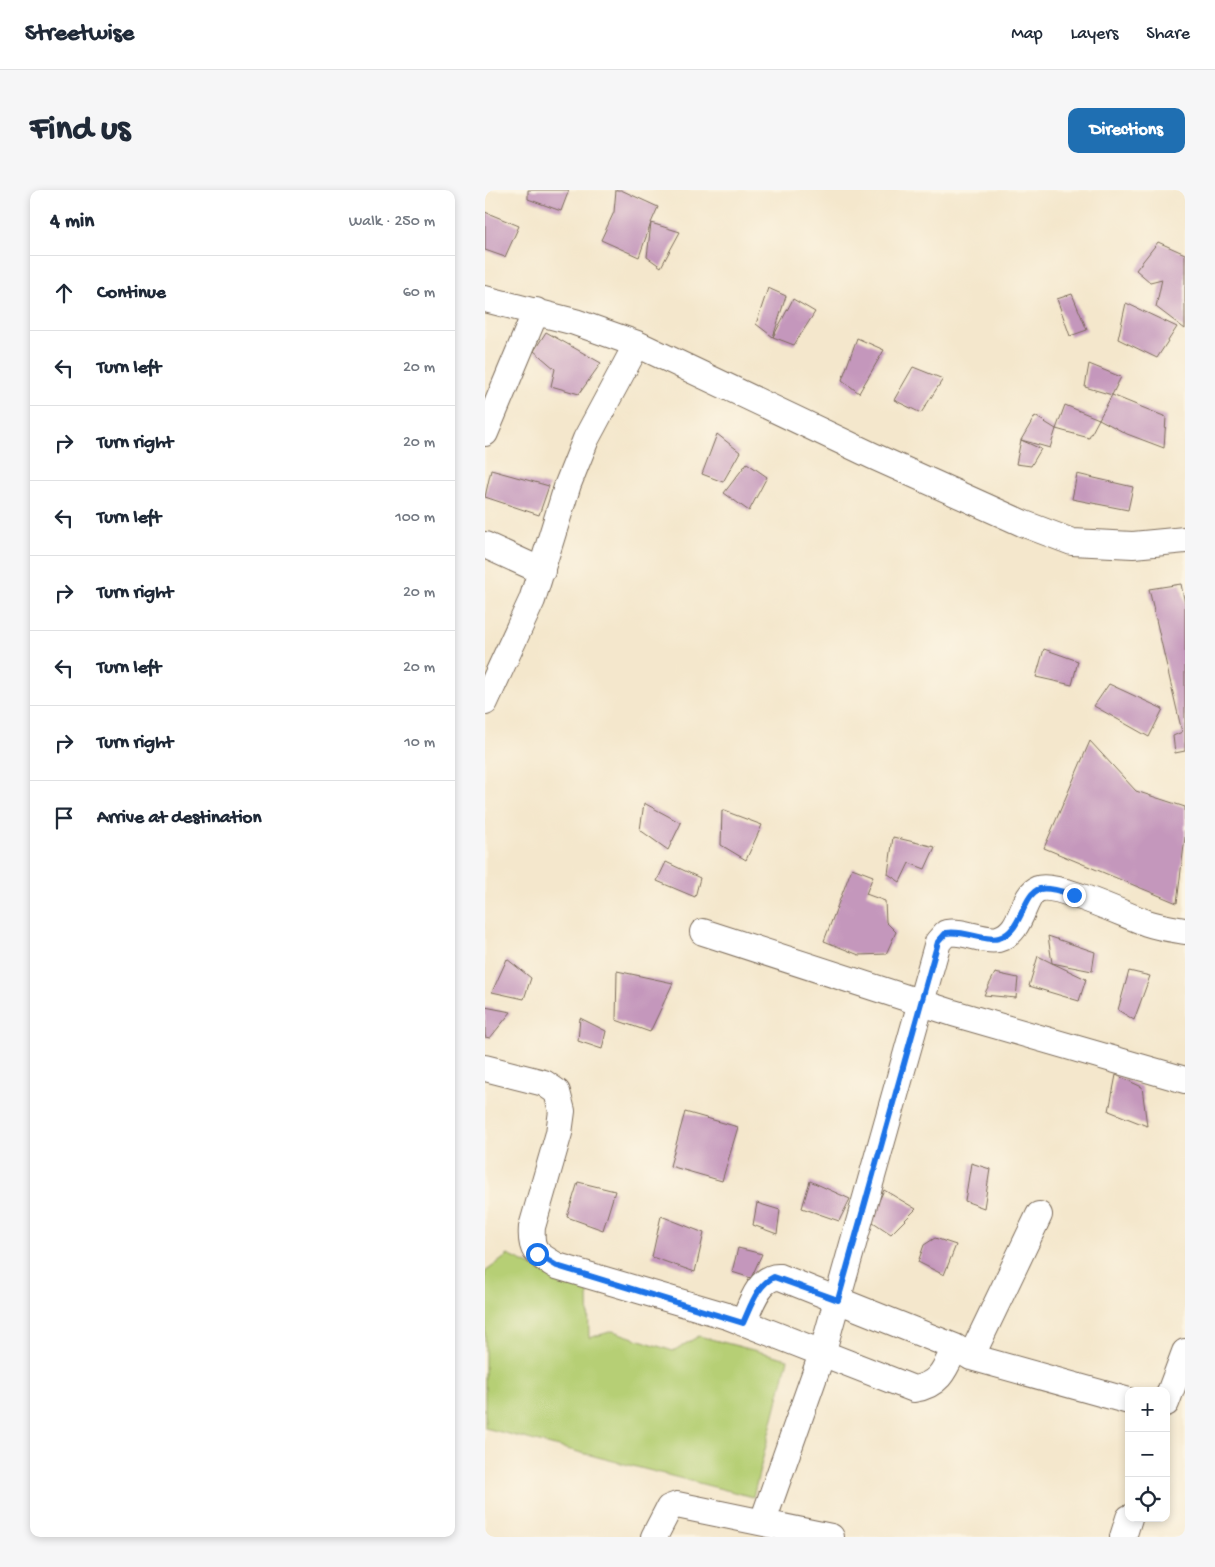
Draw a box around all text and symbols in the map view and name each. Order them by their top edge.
text: Streetwise [25,20,134,49]
text: Map [1011,24,1043,45]
text: Layers [1071,24,1118,45]
text: Share [1146,24,1190,45]
button: Directions [1068,108,1185,153]
text: Find us [30,110,130,151]
text: 4 min [50,210,94,235]
text: Walk · 250 m [349,213,435,232]
icon: ahead [50,279,78,307]
text: Continue [97,282,166,305]
text: 60 m [403,284,435,303]
icon: left [50,354,78,382]
text: Turn left [97,357,161,380]
text: 20 m [403,359,435,378]
icon: right [50,429,78,457]
text: Turn right [97,432,173,455]
text: 20 m [403,434,435,453]
icon: left [50,504,78,532]
text: Turn left [97,507,161,530]
text: 100 m [395,509,435,528]
icon: right [50,579,78,607]
text: Turn right [97,582,173,605]
text: 20 m [403,584,435,603]
icon: left [50,654,78,682]
text: Turn left [97,657,161,680]
text: 20 m [403,659,435,678]
icon: right [50,729,78,757]
text: Turn right [97,732,173,755]
text: 10 m [404,734,435,753]
icon: arrive [50,804,78,832]
text: Arrive at destination [97,807,261,830]
route end [1063,884,1086,907]
route start [526,1243,549,1266]
map controls [1125,1387,1170,1522]
button: + [1125,1387,1170,1432]
button: − [1125,1432,1170,1477]
button: locate [1125,1477,1170,1522]

